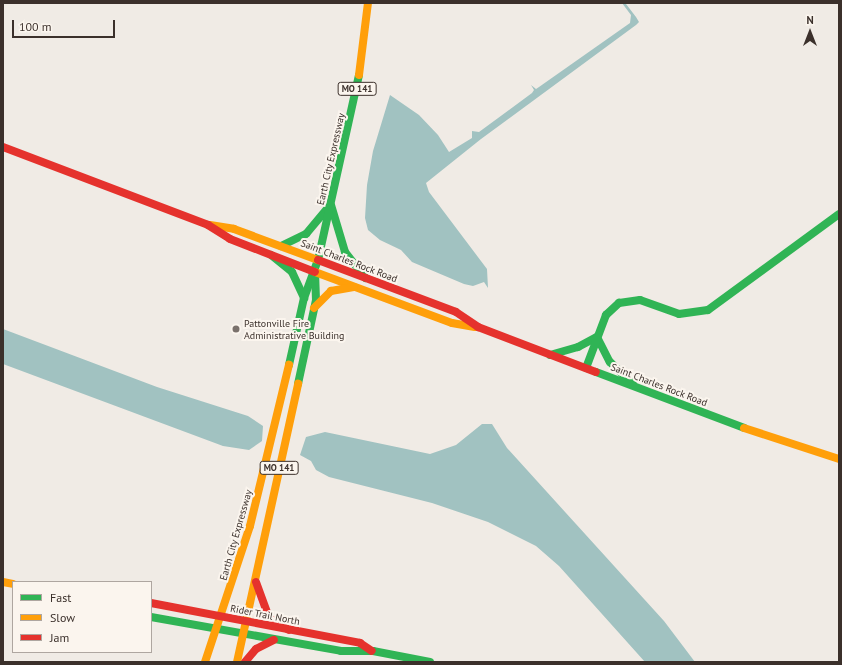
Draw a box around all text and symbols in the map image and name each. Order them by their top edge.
scale bar [14,12,117,38]
north arrow [790,12,830,52]
text: N [806,13,814,27]
text: 100 m [19,19,52,34]
road number: MO 141 [337,82,377,96]
street label: Earth City Expressway [315,112,347,206]
street label: Saint Charles Rock Road [299,237,399,285]
place label: Pattonville Fire Administrative Building [244,317,344,340]
marker: Pattonville Fire Administrative Building [231,324,241,334]
street label: Saint Charles Rock Road [609,361,709,409]
road number: MO 141 [259,461,299,475]
street label: Earth City Expressway [217,488,255,582]
legend [12,581,152,653]
text: Fast [50,590,71,605]
street label: Rider Trail North [229,602,301,628]
text: Slow [50,610,75,625]
text: Jam [50,630,69,645]

